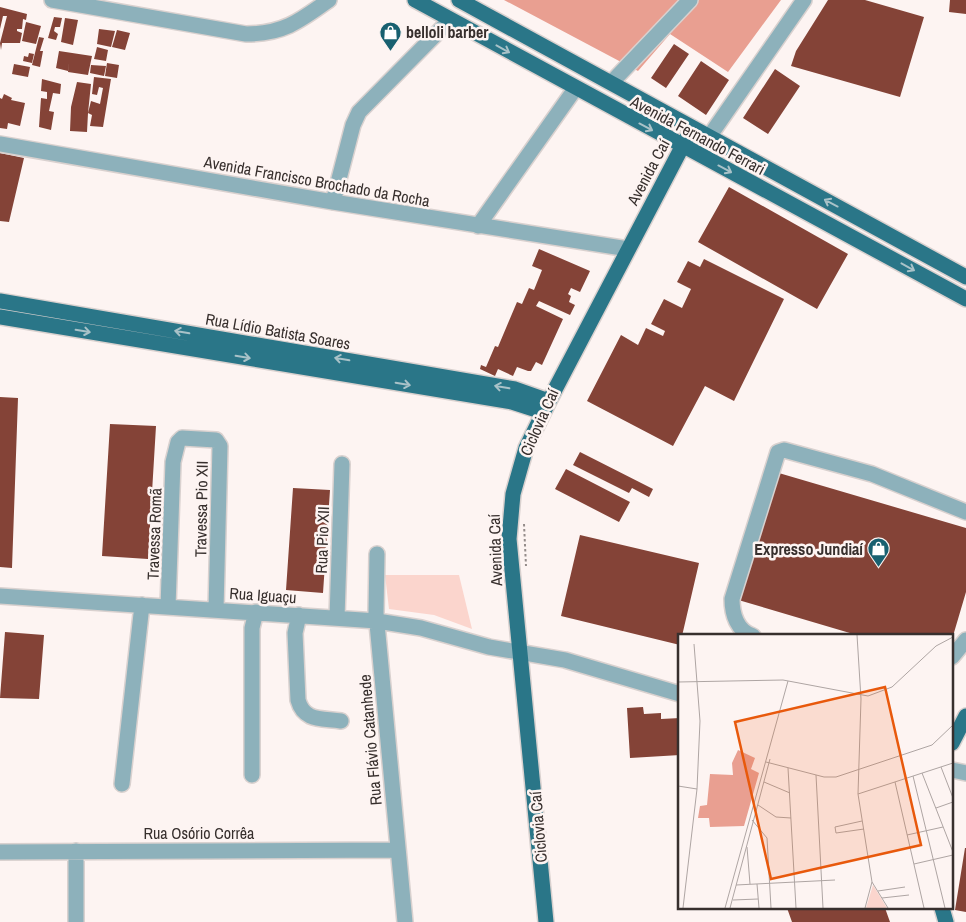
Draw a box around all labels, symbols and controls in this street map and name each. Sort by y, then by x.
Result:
shop icon: belloli barber [378,20,402,51]
place label: belloli barber [406,21,489,43]
one-way arrow [496,44,511,54]
street label: Avenida Fernando Ferrari [626,90,769,180]
one-way arrow [638,123,653,132]
street label: Avenida Caí [621,135,675,210]
street label: Avenida Francisco Brochado da Rocha [201,150,432,212]
one-way arrow [717,164,732,174]
one-way arrow [823,198,838,208]
one-way arrow [901,263,915,273]
street label: Rua Lídio Batista Soares [204,307,352,355]
one-way arrow [74,326,90,336]
one-way arrow [174,327,190,337]
one-way arrow [235,352,251,362]
one-way arrow [334,354,350,364]
one-way arrow [395,379,411,389]
one-way arrow [494,382,510,392]
street label: Ciclovia Caí [514,385,564,459]
street label: Travessa Pio XII [189,461,213,557]
street label: Travessa Romã [141,487,167,580]
street label: Rua Pio XII [310,506,334,574]
street label: Avenida Caí [483,513,507,587]
shop icon: Expresso Jundiaí [867,537,891,568]
place label: Expresso Jundiaí [754,538,864,560]
street label: Rua Iguaçu [229,582,297,608]
inset map [678,634,954,910]
street label: Rua Flávio Catanhede [353,674,387,806]
street label: Ciclovia Caí [524,790,552,864]
street label: Rua Osório Corrêa [144,822,255,844]

